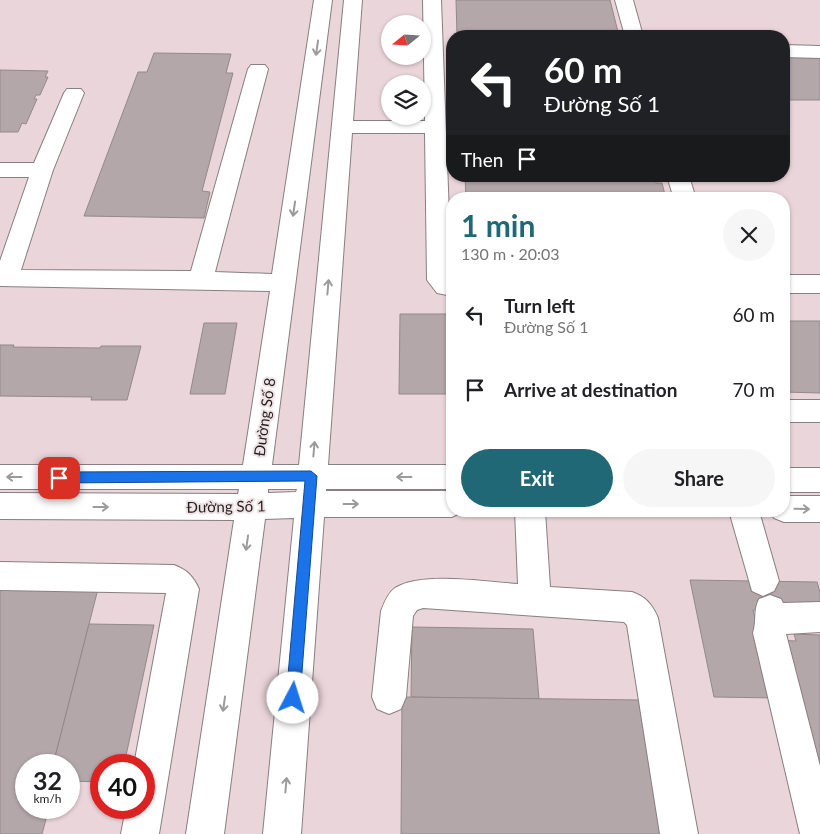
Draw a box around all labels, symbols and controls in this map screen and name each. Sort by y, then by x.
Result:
north arrow [381,15,431,65]
map controls [381,15,431,125]
one-way arrow [311,40,321,56]
text: 60 m [544,48,622,90]
icon: left [461,50,526,115]
button: layers [381,75,431,125]
text: Đường Số 1 [544,90,660,117]
icon: arrive [513,145,541,173]
text: Then [461,148,503,171]
one-way arrow [289,201,299,217]
text: 1 min [461,207,535,243]
button: close [723,209,775,261]
text: 130 m · 20:03 [461,244,560,263]
one-way arrow [323,279,333,295]
text: Turn left [504,294,575,317]
icon: left [461,301,489,329]
text: 60 m [732,303,775,326]
text: Đường Số 1 [504,317,588,336]
icon: arrive [461,376,489,404]
street label: Đường Số 8 [250,377,278,457]
text: Arrive at destination [504,378,677,401]
text: 70 m [732,378,775,401]
one-way arrow [309,441,318,457]
button: Exit [461,449,613,507]
button: Share [623,449,775,507]
pin [38,457,80,499]
icon: arrive [45,464,73,492]
one-way arrow [6,472,22,482]
one-way arrow [396,472,412,482]
street label: Đường Số 1 [186,496,266,516]
one-way arrow [342,499,359,509]
one-way arrow [92,502,109,512]
one-way arrow [794,504,810,514]
one-way arrow [241,535,251,551]
position arrow [266,671,318,723]
one-way arrow [218,696,228,712]
speed limit sign: 40 [90,754,155,819]
text: 32 [33,765,62,795]
one-way arrow [281,778,290,794]
text: km/h [33,791,62,806]

